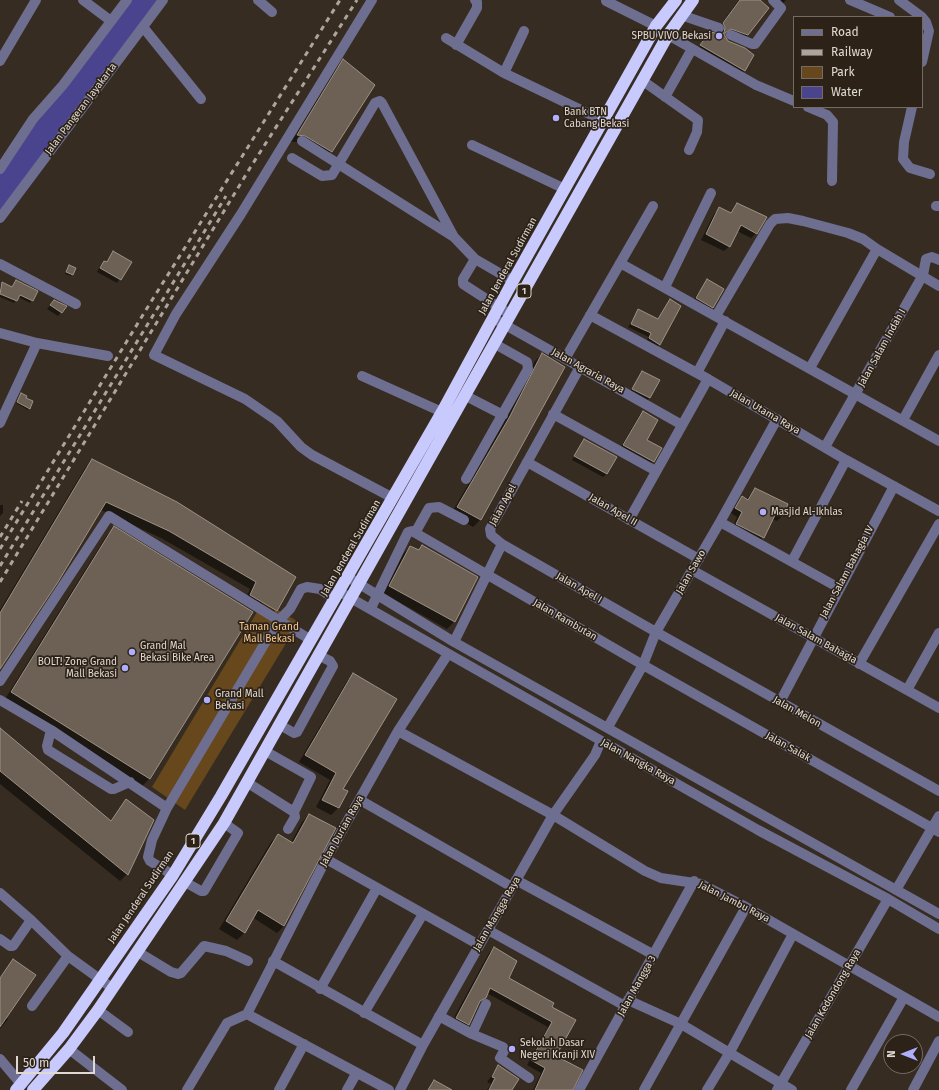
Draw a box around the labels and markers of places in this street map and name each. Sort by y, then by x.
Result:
place label: SPBU VIVO Bekasi [631,30,711,42]
marker: SPBU VIVO Bekasi [714,31,724,41]
place label: Bank BTN Cabang Bekasi [564,106,629,130]
marker: Bank BTN Cabang Bekasi [551,113,561,123]
place label: Masjid Al-Ikhlas [771,506,842,518]
marker: Masjid Al-Ikhlas [758,507,768,517]
place label: Grand Mal Bekasi Bike Area [140,640,214,664]
marker: Grand Mal Bekasi Bike Area [127,647,137,657]
place label: BOLT! Zone Grand Mall Bekasi [38,656,117,680]
marker: BOLT! Zone Grand Mall Bekasi [120,663,130,673]
place label: Grand Mall Bekasi [215,688,264,712]
marker: Grand Mall Bekasi [202,695,212,705]
place label: Sekolah Dasar Negeri Kranji XIV [520,1037,595,1060]
marker: Sekolah Dasar Negeri Kranji XIV [507,1044,517,1054]

